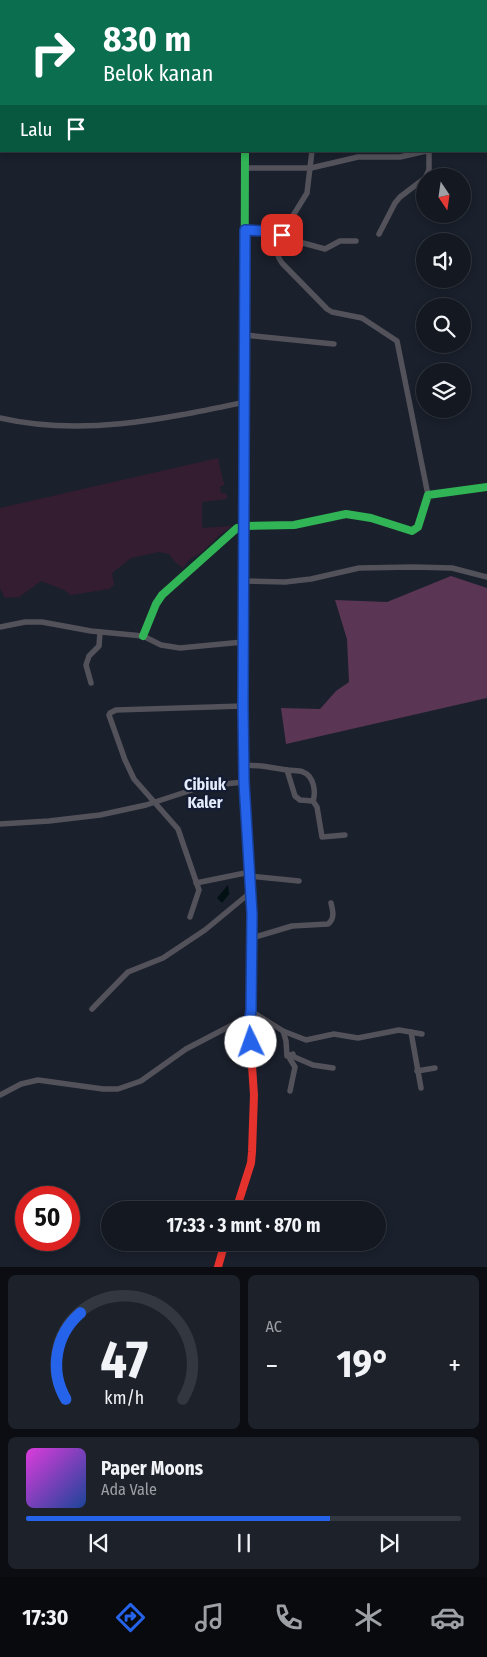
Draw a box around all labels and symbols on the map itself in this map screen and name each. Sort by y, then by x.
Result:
north arrow [416,168,471,222]
pin [261,214,303,256]
district label: Cibiuk Kaler [184,775,227,812]
position arrow [224,1015,276,1067]
speed limit sign: 50 [15,1186,80,1251]

